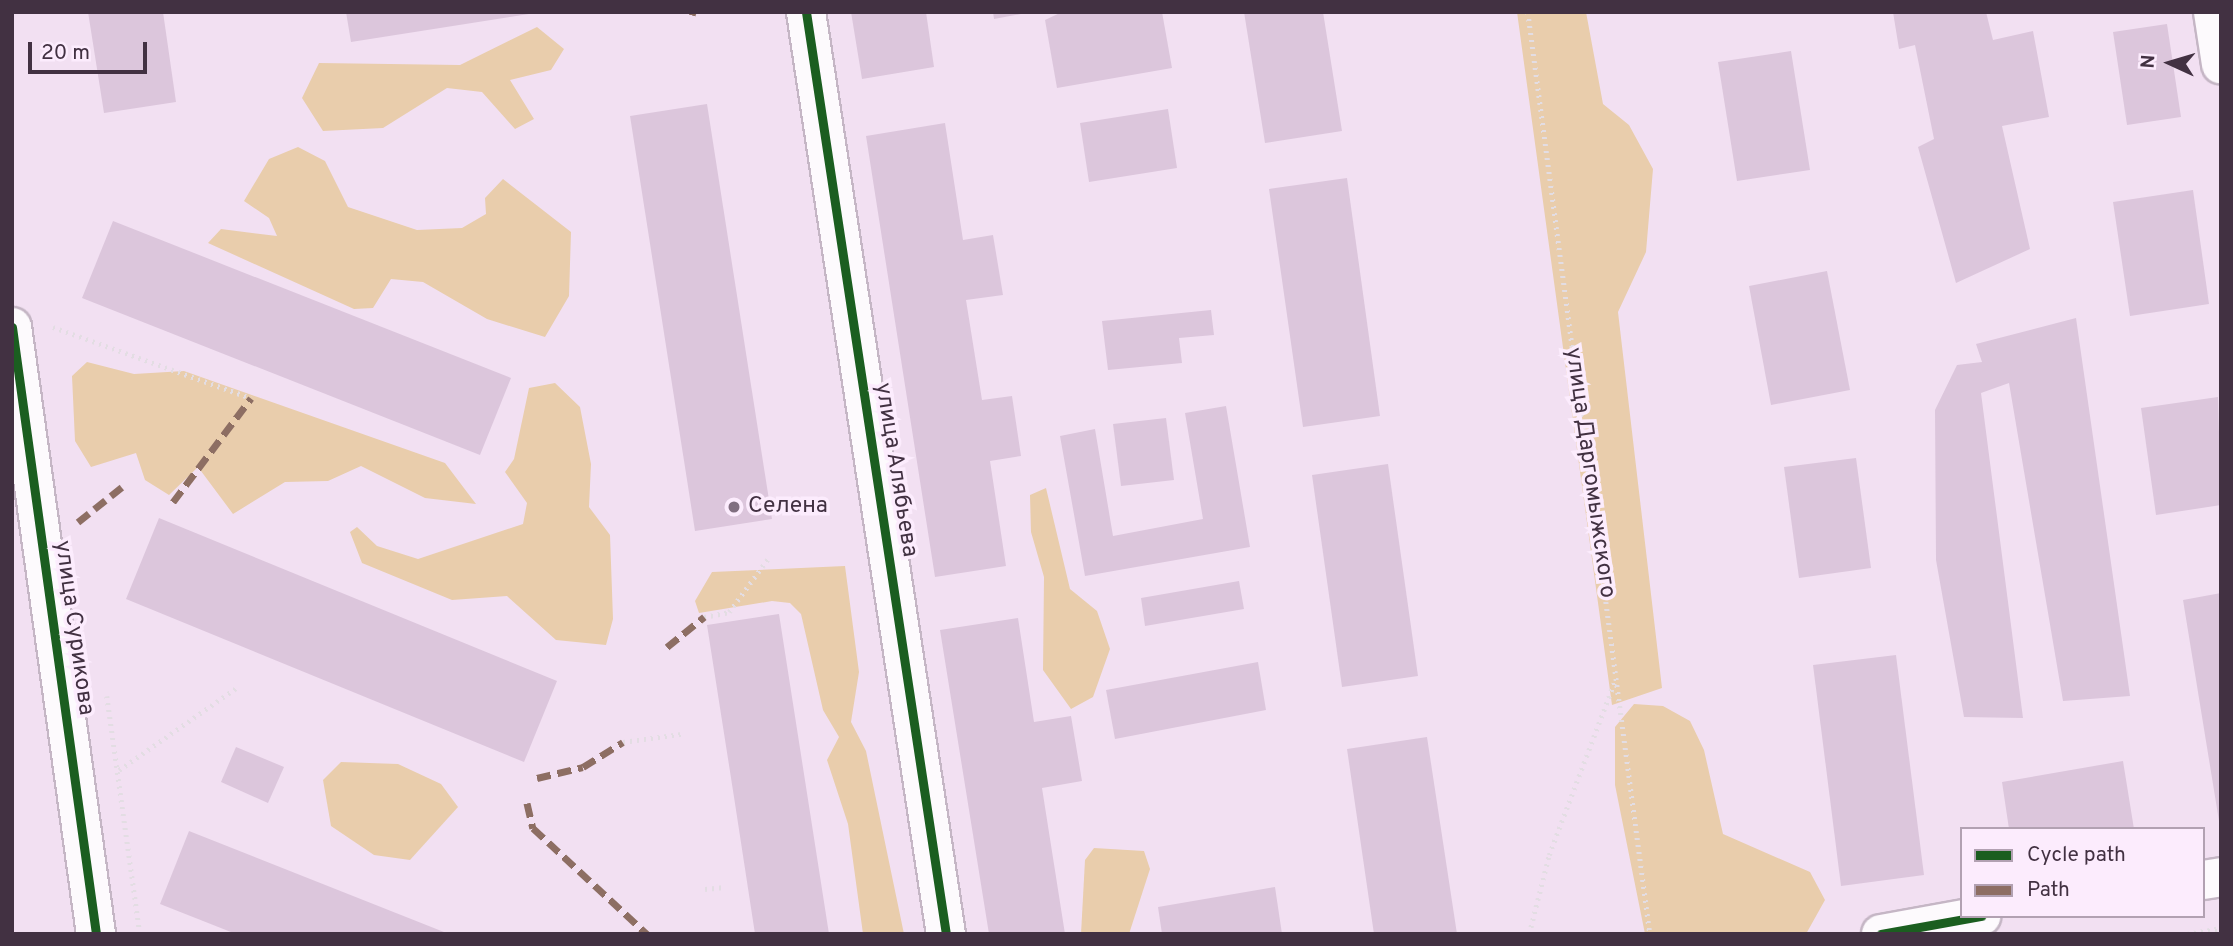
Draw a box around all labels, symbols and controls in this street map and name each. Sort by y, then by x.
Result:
scale bar [32,28,150,72]
north arrow [2135,28,2205,98]
text: 20 m [41,40,90,67]
text: N [2137,54,2161,69]
street label: улица Даргомыжского [1558,346,1620,600]
street label: улица Алябьева [868,380,922,560]
place label: Селена [748,493,828,521]
marker: Селена [726,499,742,515]
street label: улица Сурикова [47,539,99,717]
legend [1960,827,2205,918]
text: Cycle path [2027,842,2126,869]
text: Path [2027,877,2070,904]

